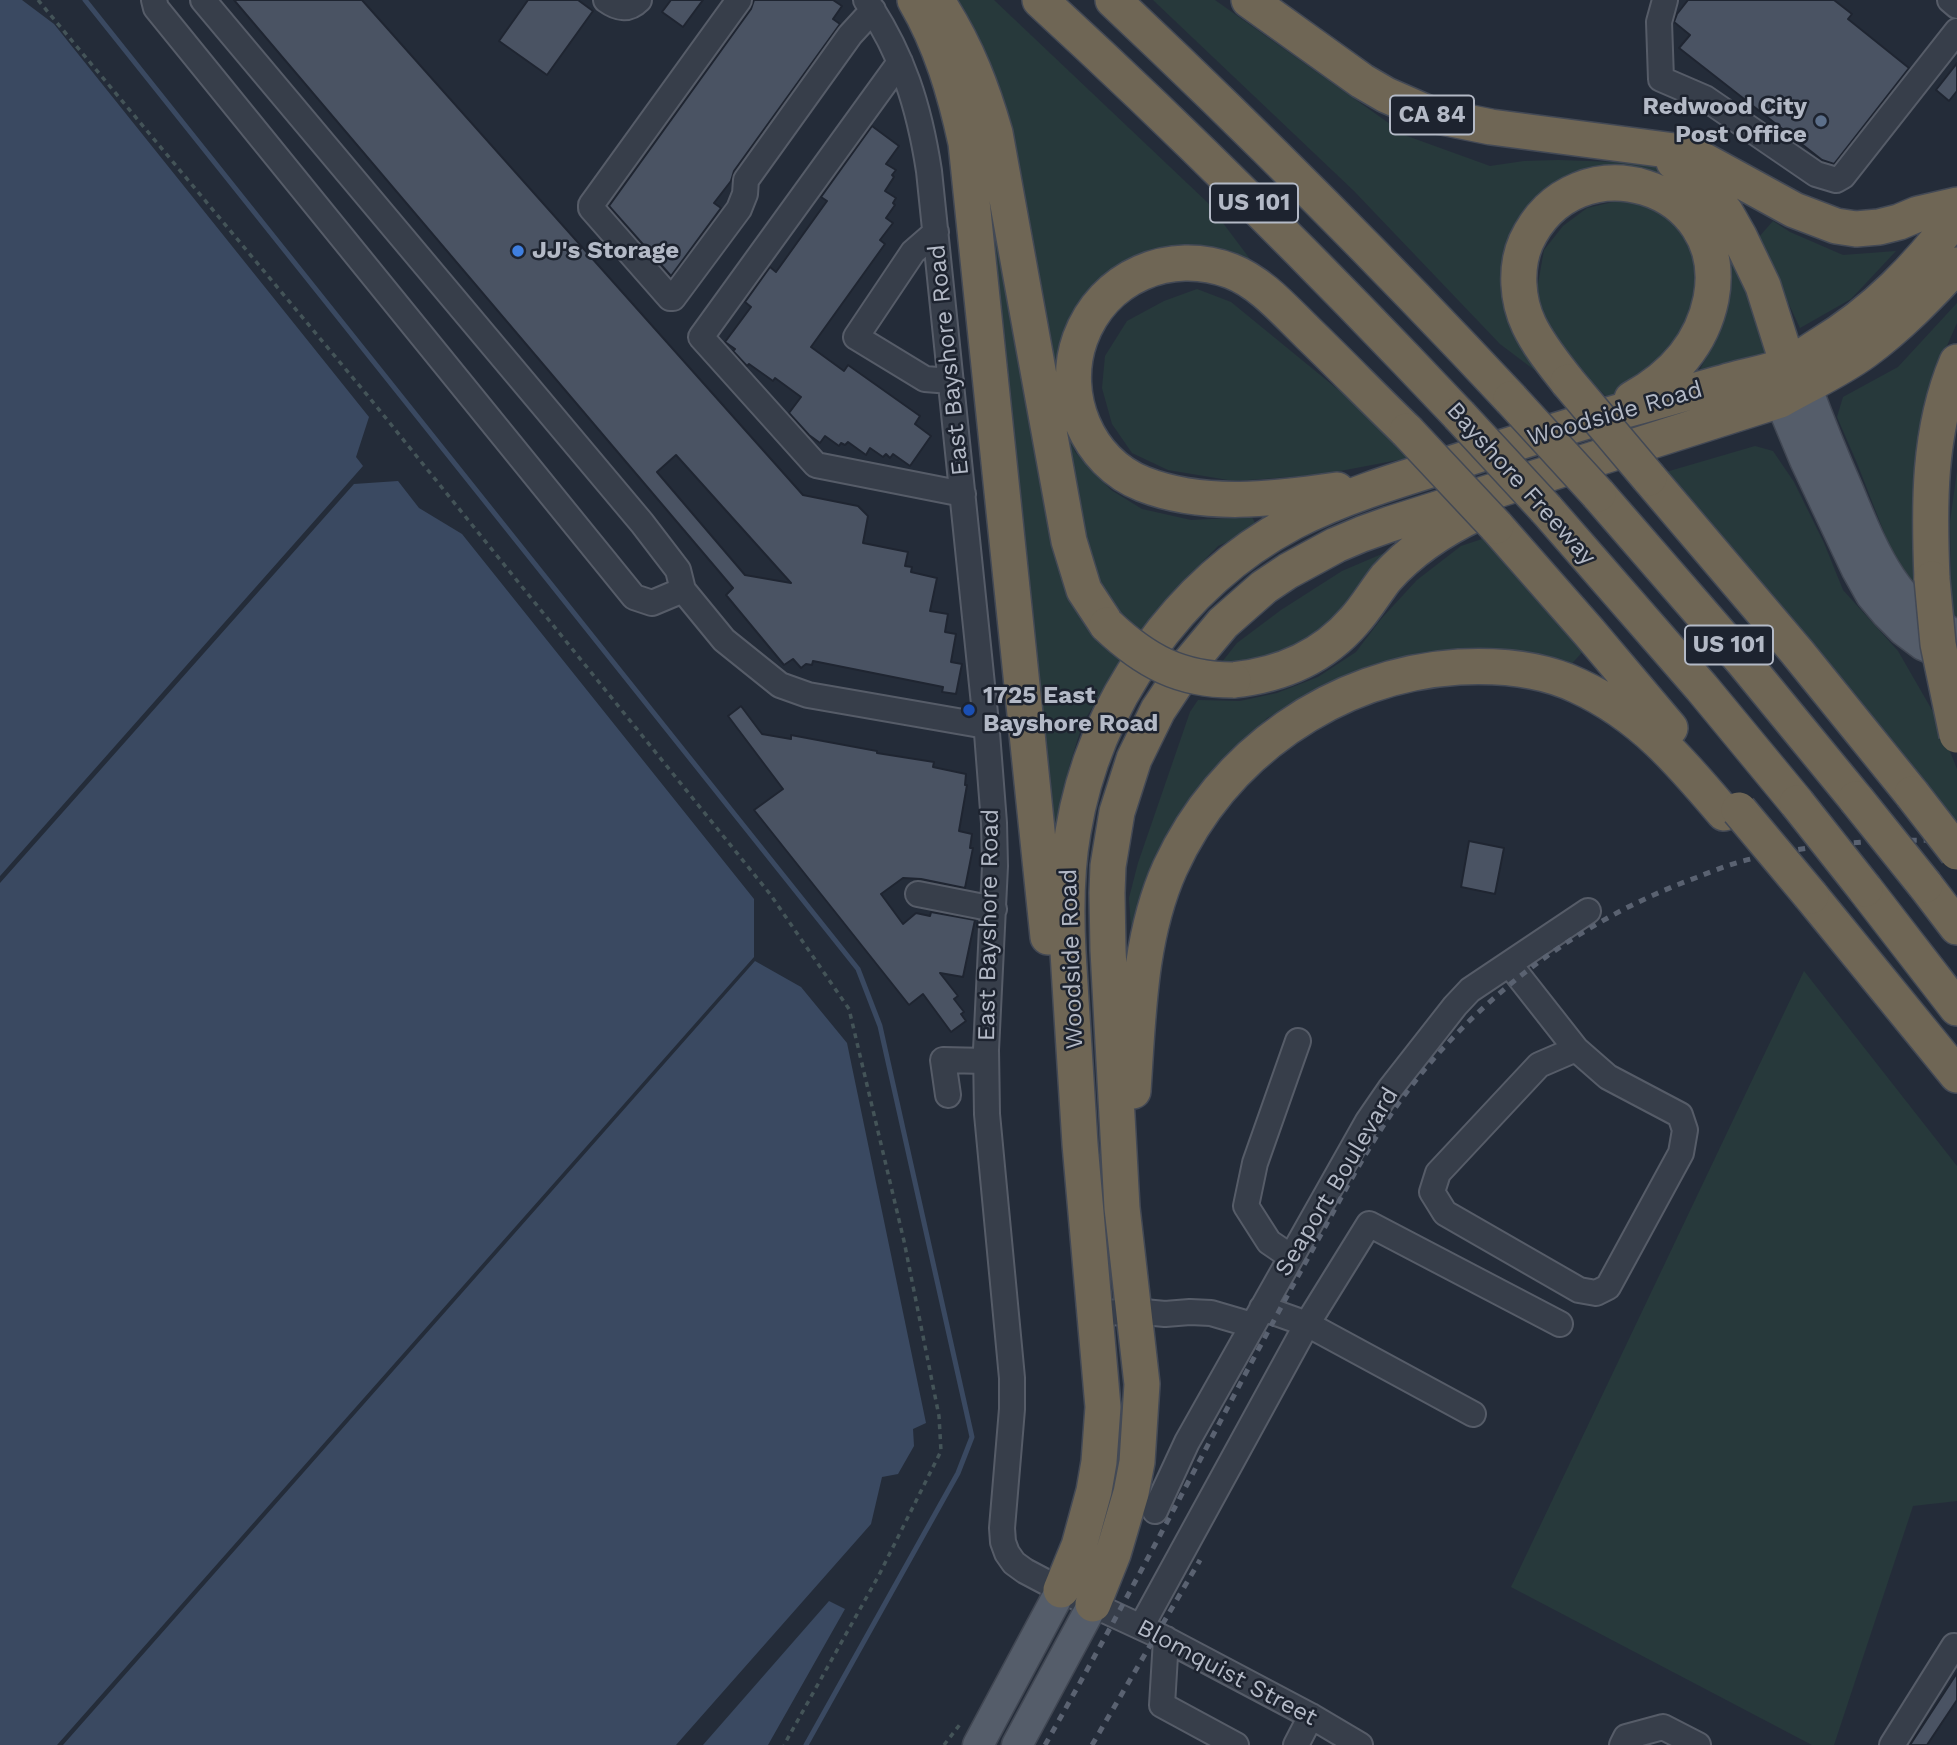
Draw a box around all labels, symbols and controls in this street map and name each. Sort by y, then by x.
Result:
place label: Redwood City Post Office [1642,93,1807,149]
road number: CA 84 [1390,96,1474,134]
marker: Redwood City Post Office [1813,113,1829,129]
road number: US 101 [1210,184,1298,222]
place label: JJ's Storage [532,237,679,265]
marker: JJ's Storage [510,243,526,259]
street label: East Bayshore Road [923,243,975,477]
street label: Woodside Road [1524,375,1706,453]
street label: Bayshore Freeway [1440,397,1602,571]
road number: US 101 [1685,625,1773,664]
place label: 1725 East Bayshore Road [983,682,1158,738]
marker: 1725 East Bayshore Road [961,702,977,718]
street label: East Bayshore Road [973,809,1005,1041]
street label: Woodside Road [1054,868,1090,1050]
street label: Seaport Boulevard [1269,1082,1405,1282]
street label: Blomquist Street [1132,1613,1322,1733]

